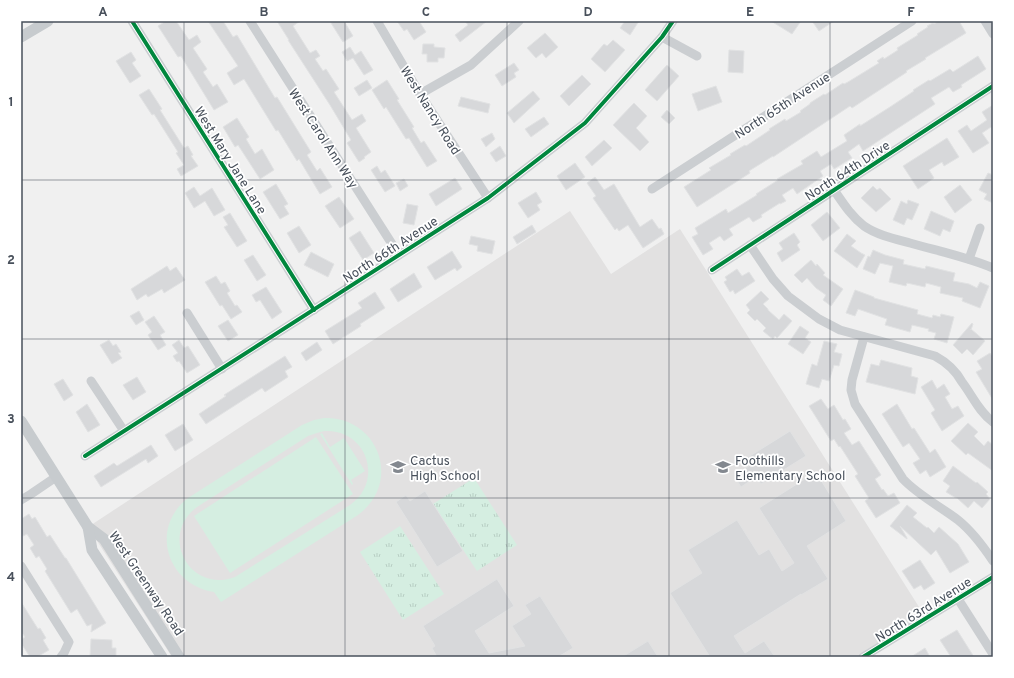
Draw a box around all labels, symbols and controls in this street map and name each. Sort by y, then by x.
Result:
text: A [98,5,108,21]
text: B [260,5,269,21]
text: C [422,5,430,21]
text: D [583,5,593,21]
text: E [746,5,754,21]
text: F [907,5,915,21]
street label: West Nancy Road [396,64,463,158]
street label: North 65th Avenue [732,70,834,143]
street label: West Carol Ann Way [284,86,361,192]
text: 1 [8,95,14,111]
street label: West Mary Jane Lane [190,104,269,218]
street label: North 64th Drive [802,138,894,205]
street label: North 66th Avenue [341,214,442,287]
text: 2 [7,253,15,269]
text: 3 [7,412,15,428]
place label: Cactus High School [410,454,480,485]
place label: Foothills Elementary School [735,454,845,485]
school or university icon: Cactus High School [389,458,407,476]
school or university icon: Foothills Elementary School [714,458,732,476]
street label: West Greenway Road [104,529,186,639]
text: 4 [7,570,15,586]
street label: North 63rd Avenue [873,575,975,647]

